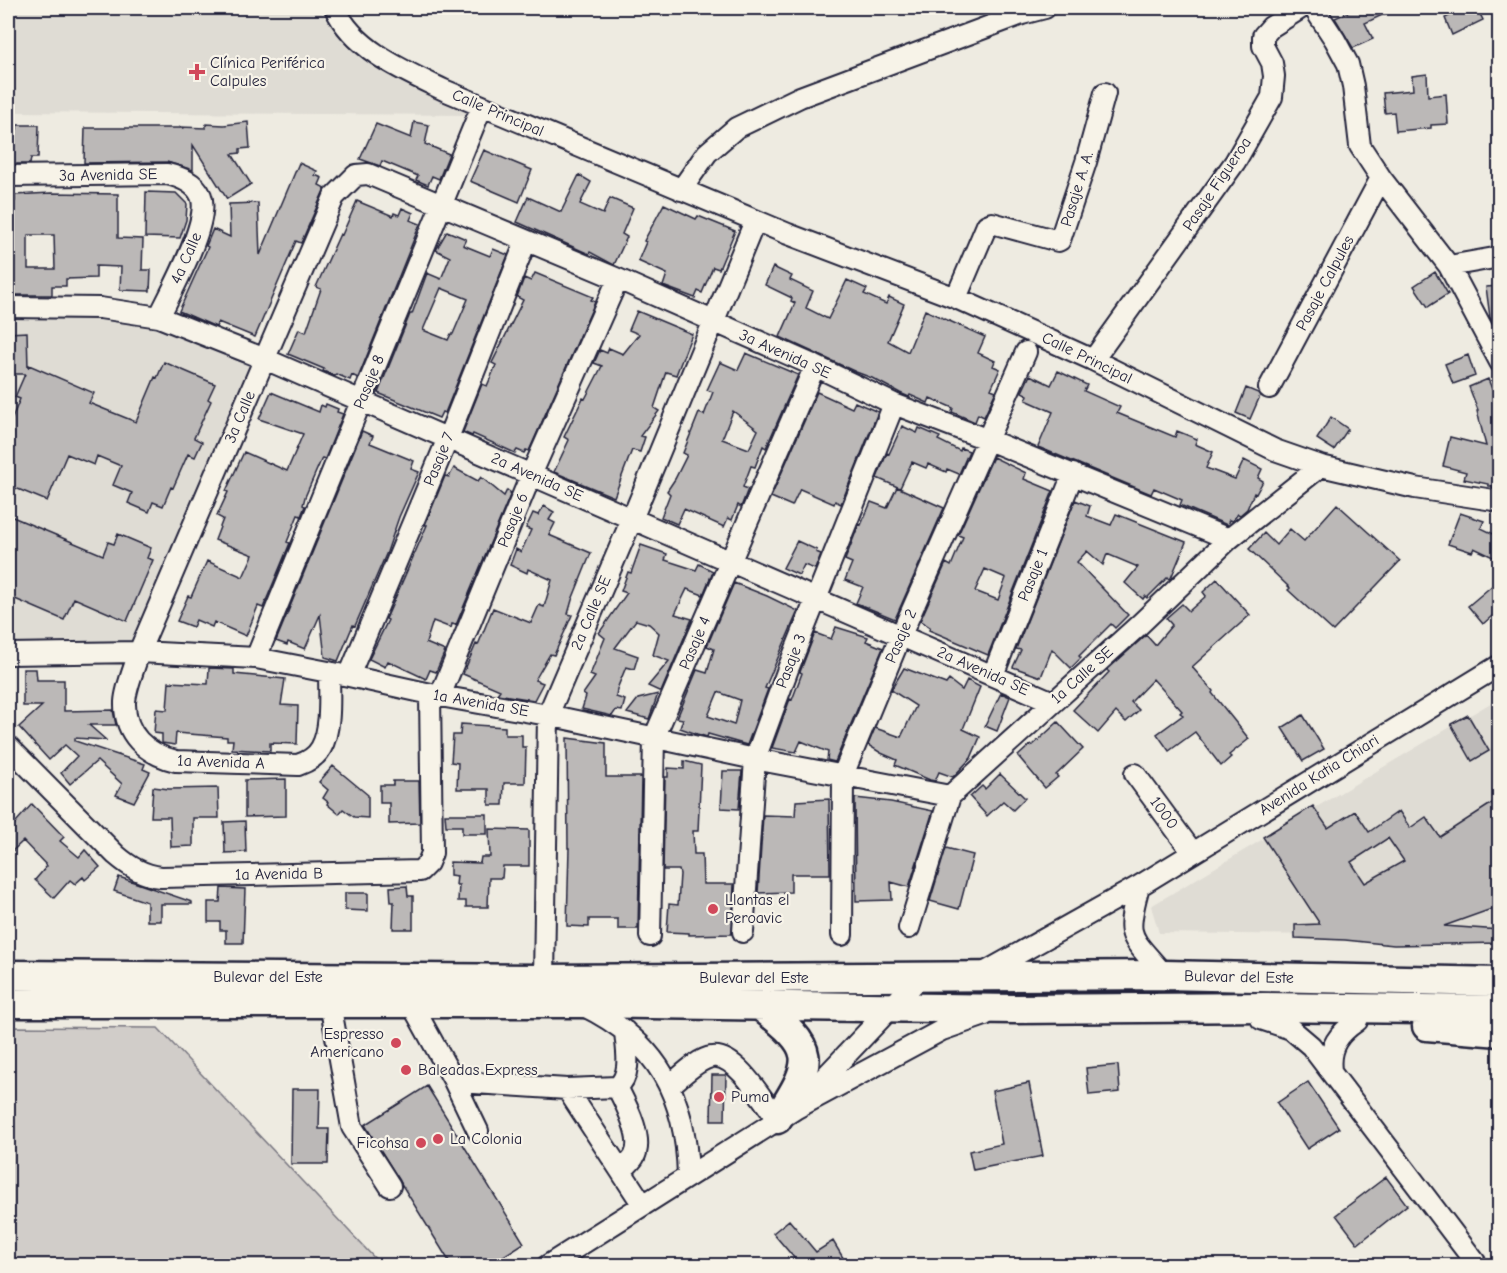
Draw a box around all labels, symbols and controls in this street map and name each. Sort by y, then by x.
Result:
place label: Clínica Periférica Calpules [210,54,325,90]
marker: Clínica Periférica Calpules [188,63,206,81]
street label: Calle Principal [449,86,547,140]
street label: Pasaje Figueroa [1179,134,1255,234]
street label: Pasaje A. A. [1057,149,1097,229]
street label: 3a Avenida SE [59,165,158,185]
street label: 4a Calle [167,229,205,287]
street label: Pasaje Calpules [1292,232,1358,334]
street label: 3a Avenida SE [736,326,834,382]
street label: Calle Principal [1039,328,1135,388]
street label: Pasaje 8 [350,352,388,412]
street label: 3a Calle [221,388,259,446]
street label: Pasaje 7 [420,429,458,488]
street label: 2a Avenida SE [488,449,586,505]
street label: Pasaje 6 [494,490,532,550]
street label: Pasaje 1 [1014,546,1052,604]
street label: 2a Calle SE [567,573,615,653]
street label: Pasaje 2 [882,606,920,666]
street label: Pasaje 4 [676,614,714,672]
street label: Pasaje 3 [772,631,810,691]
street label: 1a Calle SE [1047,642,1117,707]
street label: 2a Avenida SE [934,643,1032,699]
street label: 1a Avenida SE [432,686,531,720]
street label: Avenida Katia Chiari [1256,731,1382,819]
street label: 1a Avenida A [177,751,265,773]
street label: 1000 [1146,793,1182,833]
street label: 1a Avenida B [235,864,323,884]
place label: Llantas el Peroavic [725,891,790,927]
marker: Llantas el Peroavic [706,902,720,916]
street label: Bulevar del Este [1184,967,1294,987]
street label: Bulevar del Este [213,968,323,986]
street label: Bulevar del Este [699,969,809,987]
place label: Espresso Americano [310,1025,384,1061]
marker: Espresso Americano [389,1036,403,1050]
place label: Baleadas Express [418,1061,538,1079]
marker: Baleadas Express [399,1063,413,1077]
place label: Puma [731,1088,770,1106]
marker: Puma [712,1090,726,1104]
place label: La Colonia [450,1130,522,1148]
marker: La Colonia [431,1132,445,1146]
place label: Ficohsa [357,1134,409,1152]
marker: Ficohsa [414,1136,428,1150]

